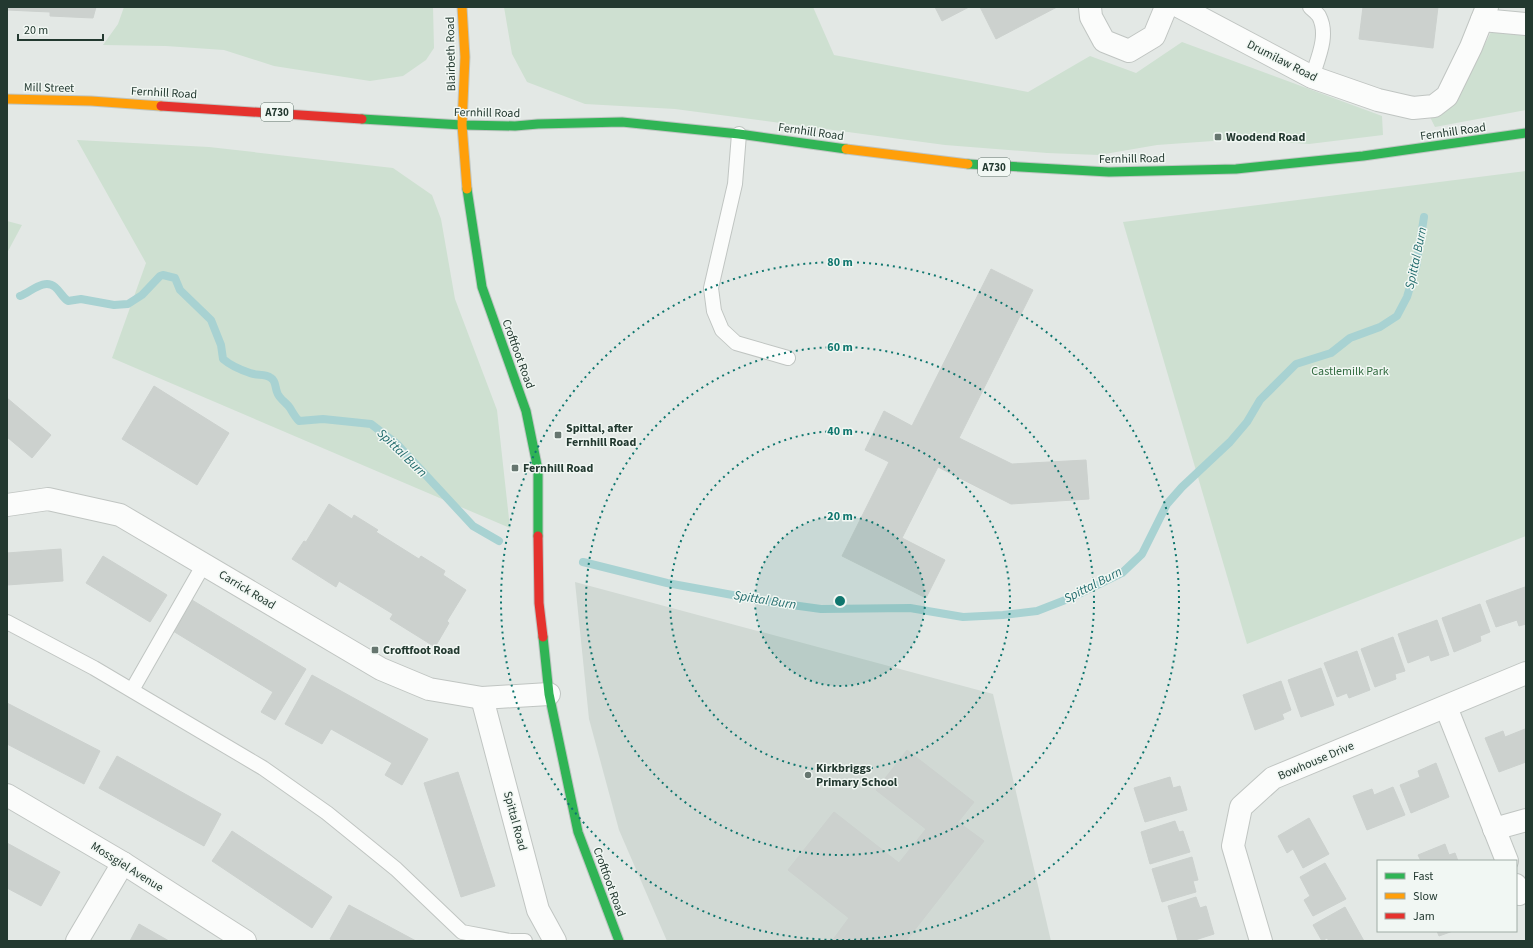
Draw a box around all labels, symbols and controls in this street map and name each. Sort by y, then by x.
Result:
scale bar [18,16,103,42]
street label: Blairbeth Road [442,17,460,91]
text: 20 m [24,22,48,39]
street label: Drumilaw Road [1244,36,1320,86]
street label: Mill Street [24,79,74,97]
street label: Fernhill Road [130,83,198,103]
road number: A730 [261,103,293,121]
street label: Fernhill Road [454,104,520,122]
street label: Fernhill Road [777,119,845,145]
street label: Fernhill Road [1419,119,1487,145]
place label: Woodend Road [1226,129,1305,146]
marker: Woodend Road [1213,132,1223,142]
street label: Fernhill Road [1099,150,1165,168]
road number: A730 [978,158,1010,176]
water label: Spittal Burn [1401,225,1431,291]
text: 80 m [827,254,853,271]
street label: Croftfoot Road [498,317,538,391]
text: 60 m [827,339,853,356]
park label: Castlemilk Park [1311,363,1389,380]
place label: Spittal, after Fernhill Road [566,420,636,451]
text: 40 m [827,423,853,440]
water label: Spittal Burn [373,425,431,482]
marker: Spittal, after Fernhill Road [553,430,563,440]
place label: Fernhill Road [523,460,593,477]
marker: Fernhill Road [510,463,520,473]
text: 20 m [827,508,853,525]
water label: Spittal Burn [1061,563,1125,607]
street label: Carrick Road [215,566,279,614]
water label: Spittal Burn [732,586,798,614]
centre of rings [833,594,847,608]
place label: Croftfoot Road [383,642,460,659]
marker: Croftfoot Road [370,645,380,655]
street label: Bowhouse Drive [1275,737,1357,785]
place label: Kirkbriggs Primary School [816,760,898,791]
marker: Kirkbriggs Primary School [803,770,813,780]
street label: Spittal Road [499,789,531,853]
street label: Mossgiel Avenue [87,838,167,896]
street label: Croftfoot Road [589,845,629,919]
legend [1377,860,1517,932]
text: Fast [1413,868,1433,885]
text: Slow [1413,888,1438,905]
text: Jam [1413,908,1435,925]

